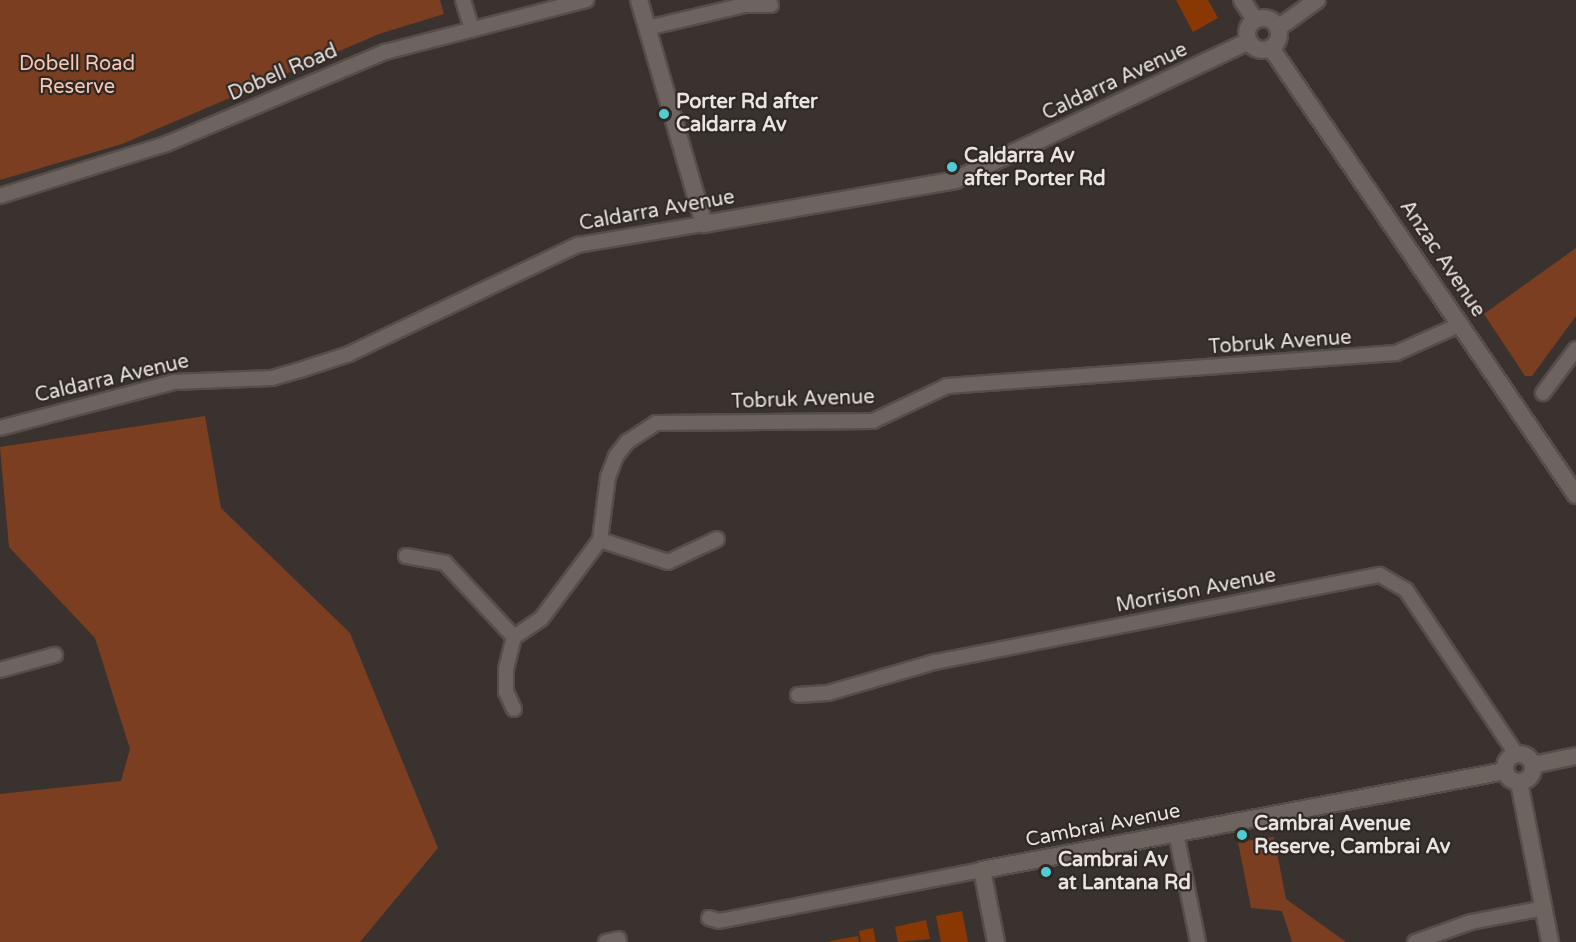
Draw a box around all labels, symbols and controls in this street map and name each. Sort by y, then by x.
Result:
street label: Caldarra Avenue [1039,38,1191,126]
street label: Dobell Road [225,39,341,107]
park label: Dobell Road Reserve [19,53,135,100]
place label: Porter Rd after Caldarra Av [676,90,818,137]
marker: Porter Rd after Caldarra Av [657,107,671,121]
place label: Caldarra Av after Porter Rd [964,144,1106,191]
marker: Caldarra Av after Porter Rd [945,160,959,174]
street label: Caldarra Avenue [577,186,737,236]
street label: Anzac Avenue [1394,196,1490,322]
street label: Tobruk Avenue [1208,326,1352,360]
street label: Caldarra Avenue [33,350,191,408]
street label: Tobruk Avenue [731,386,875,414]
street label: Morrison Avenue [1114,564,1278,618]
street label: Cambrai Avenue [1024,799,1182,853]
place label: Cambrai Avenue Reserve, Cambrai Av [1254,812,1450,859]
marker: Cambrai Avenue Reserve, Cambrai Av [1235,828,1249,842]
place label: Cambrai Av at Lantana Rd [1058,849,1191,896]
marker: Cambrai Av at Lantana Rd [1039,865,1053,879]

